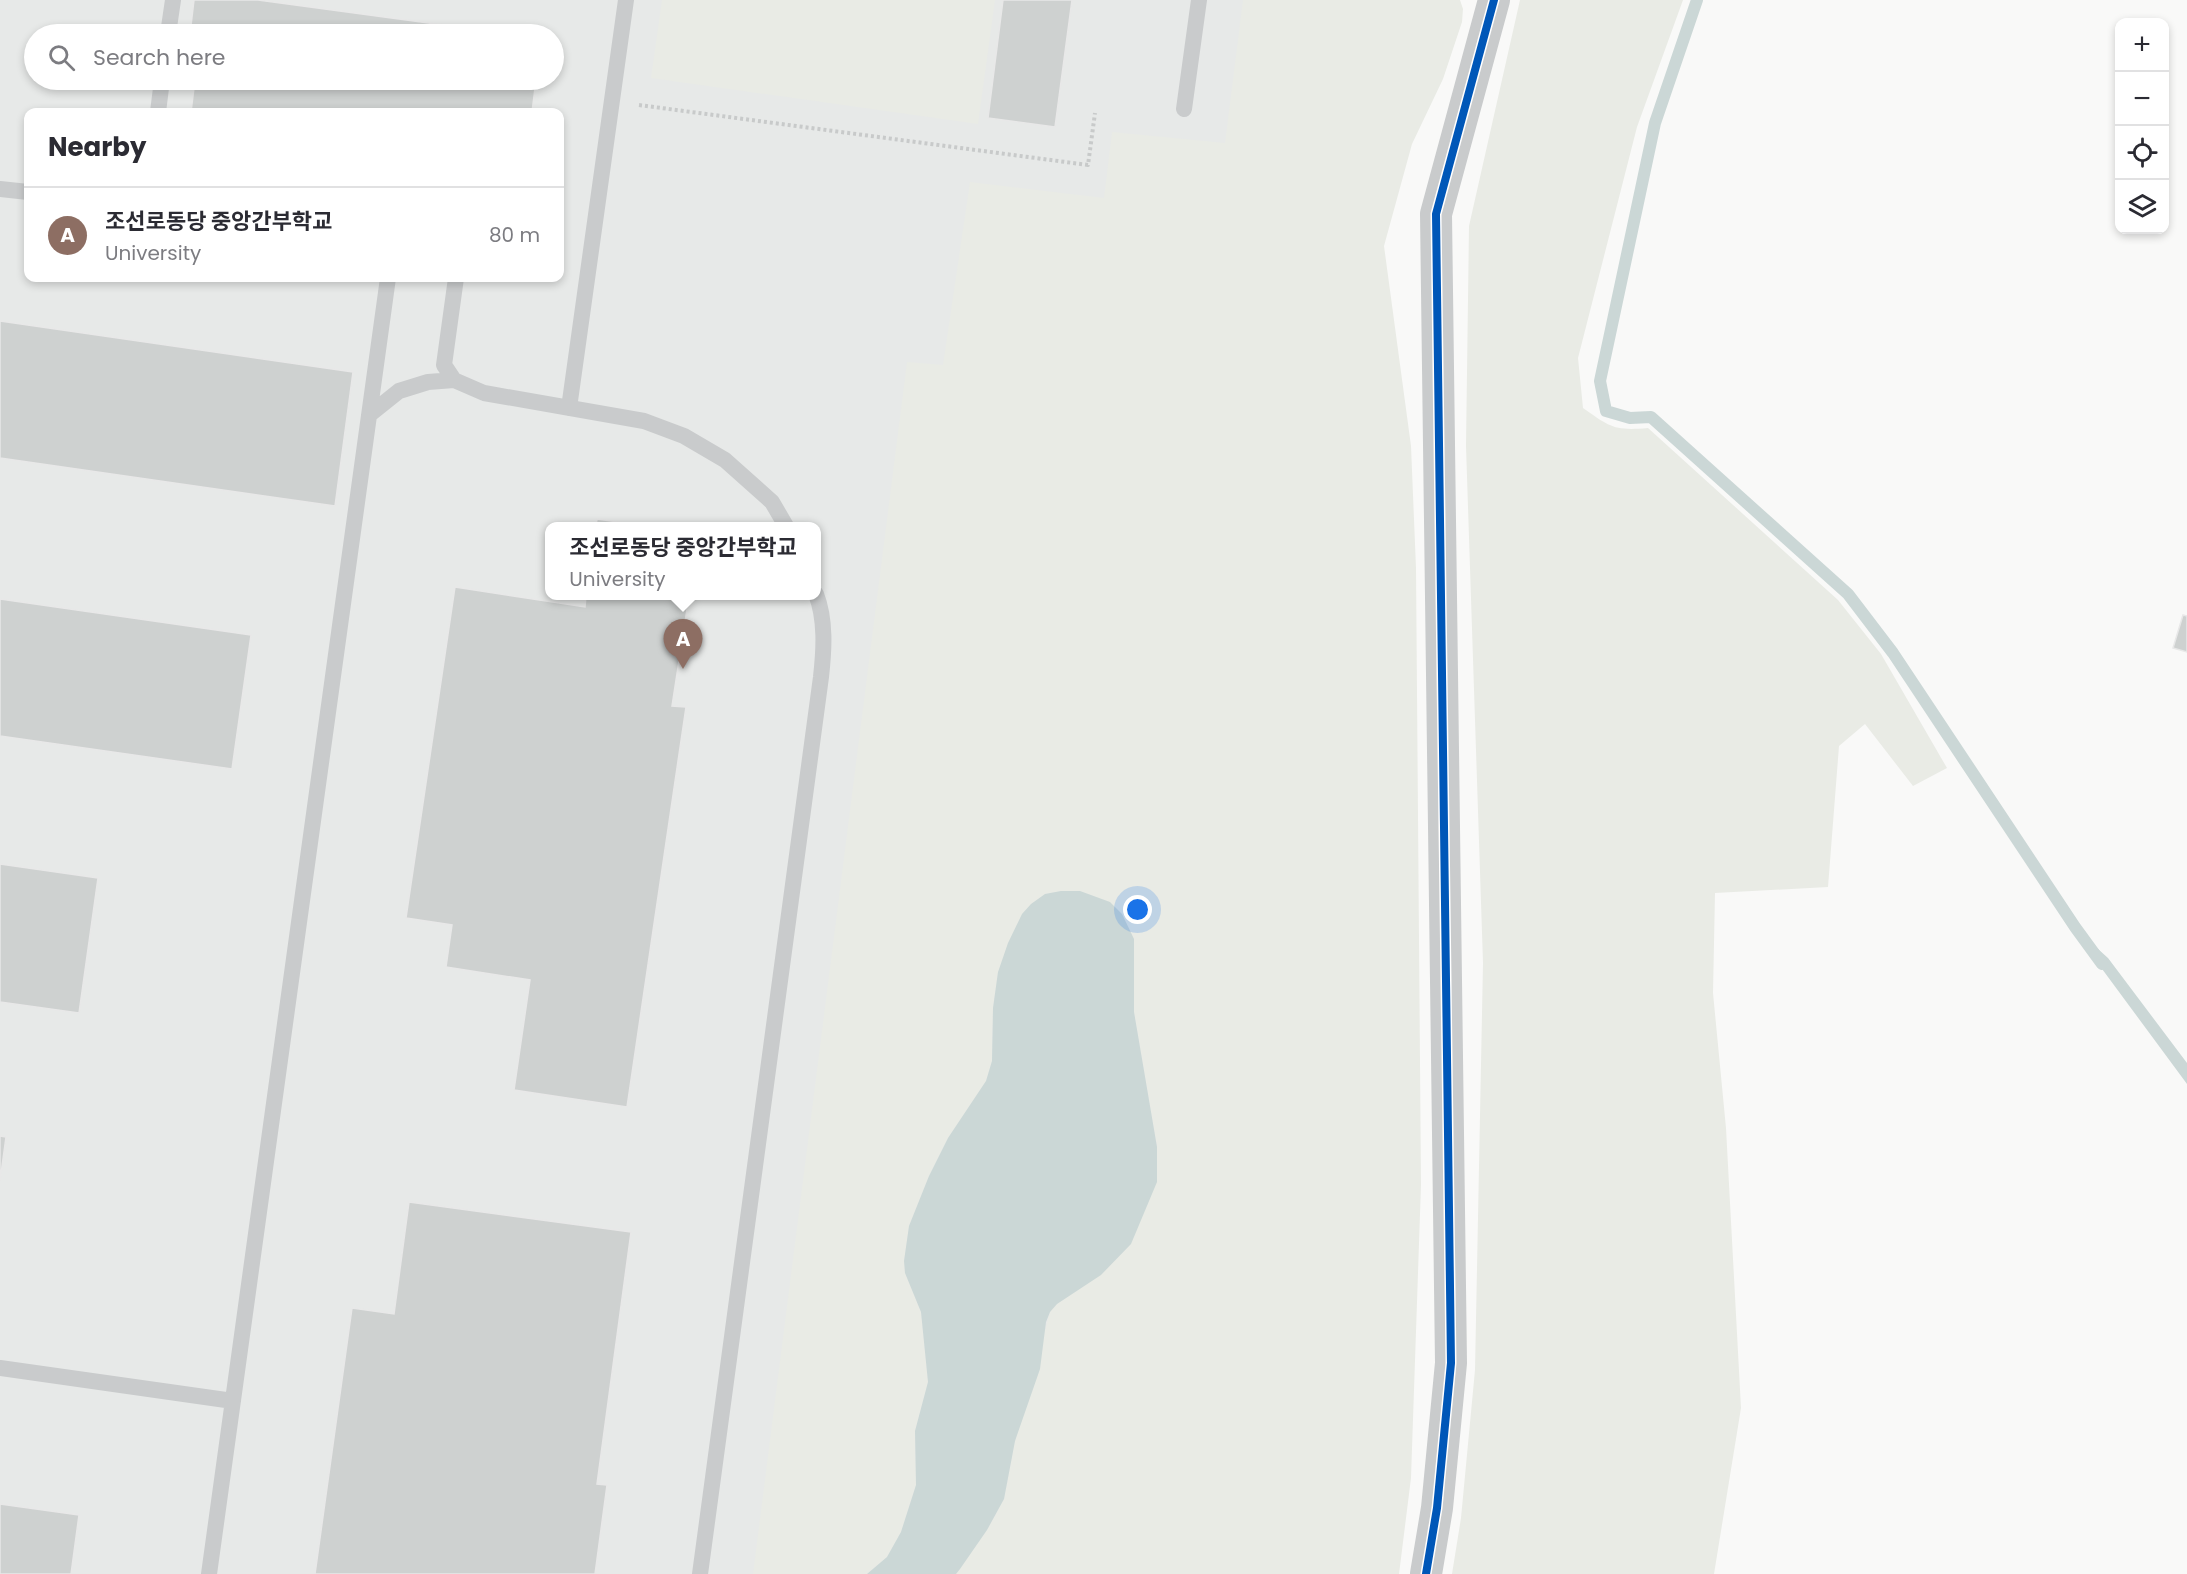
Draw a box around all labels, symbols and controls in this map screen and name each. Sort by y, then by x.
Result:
map controls [2115,18,2169,234]
button: + [2115,18,2169,72]
search box [24,24,564,90]
icon: search [45,41,78,74]
text: Search here [93,42,226,73]
button: − [2115,72,2169,126]
button: locate [2115,126,2169,180]
text: Nearby [48,129,146,165]
button: layers [2115,180,2169,234]
text: 조선로동당 중앙간부학교 [105,206,332,237]
text: A [60,221,75,249]
text: 80 m [489,221,540,249]
text: University [105,239,201,267]
popup [545,522,821,600]
text: 조선로동당 중앙간부학교 [569,532,797,563]
text: University [569,565,666,593]
pin: A [664,620,702,669]
your location [1123,895,1152,924]

